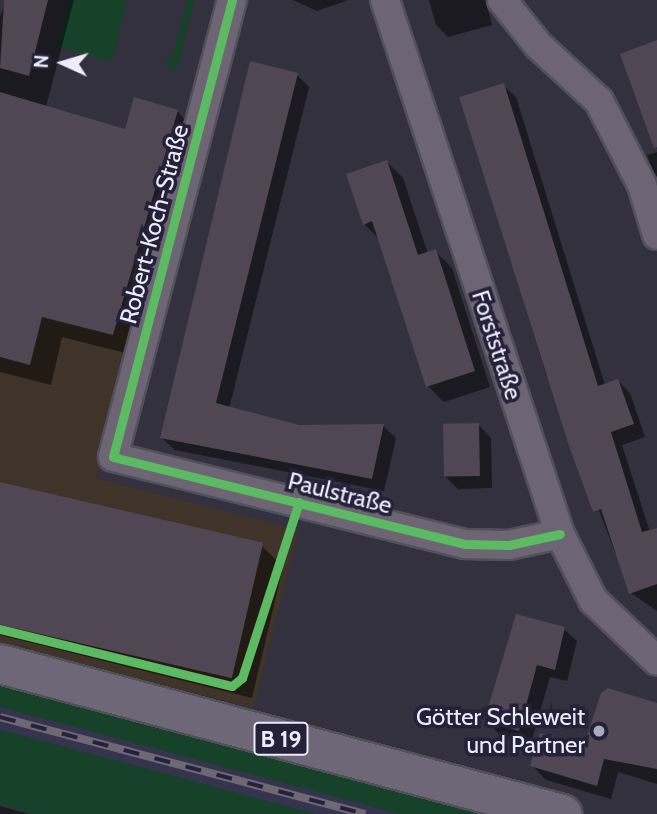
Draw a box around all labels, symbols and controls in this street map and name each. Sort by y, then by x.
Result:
north arrow [28,28,98,98]
text: N [30,54,53,69]
street label: Robert-Koch-Straße [114,121,194,327]
street label: Forststraße [466,287,528,403]
street label: Paulstraße [285,466,395,520]
place label: Götter Schleweit und Partner [416,703,585,759]
road number: B 19 [253,720,309,758]
marker: Götter Schleweit und Partner [591,723,607,739]

